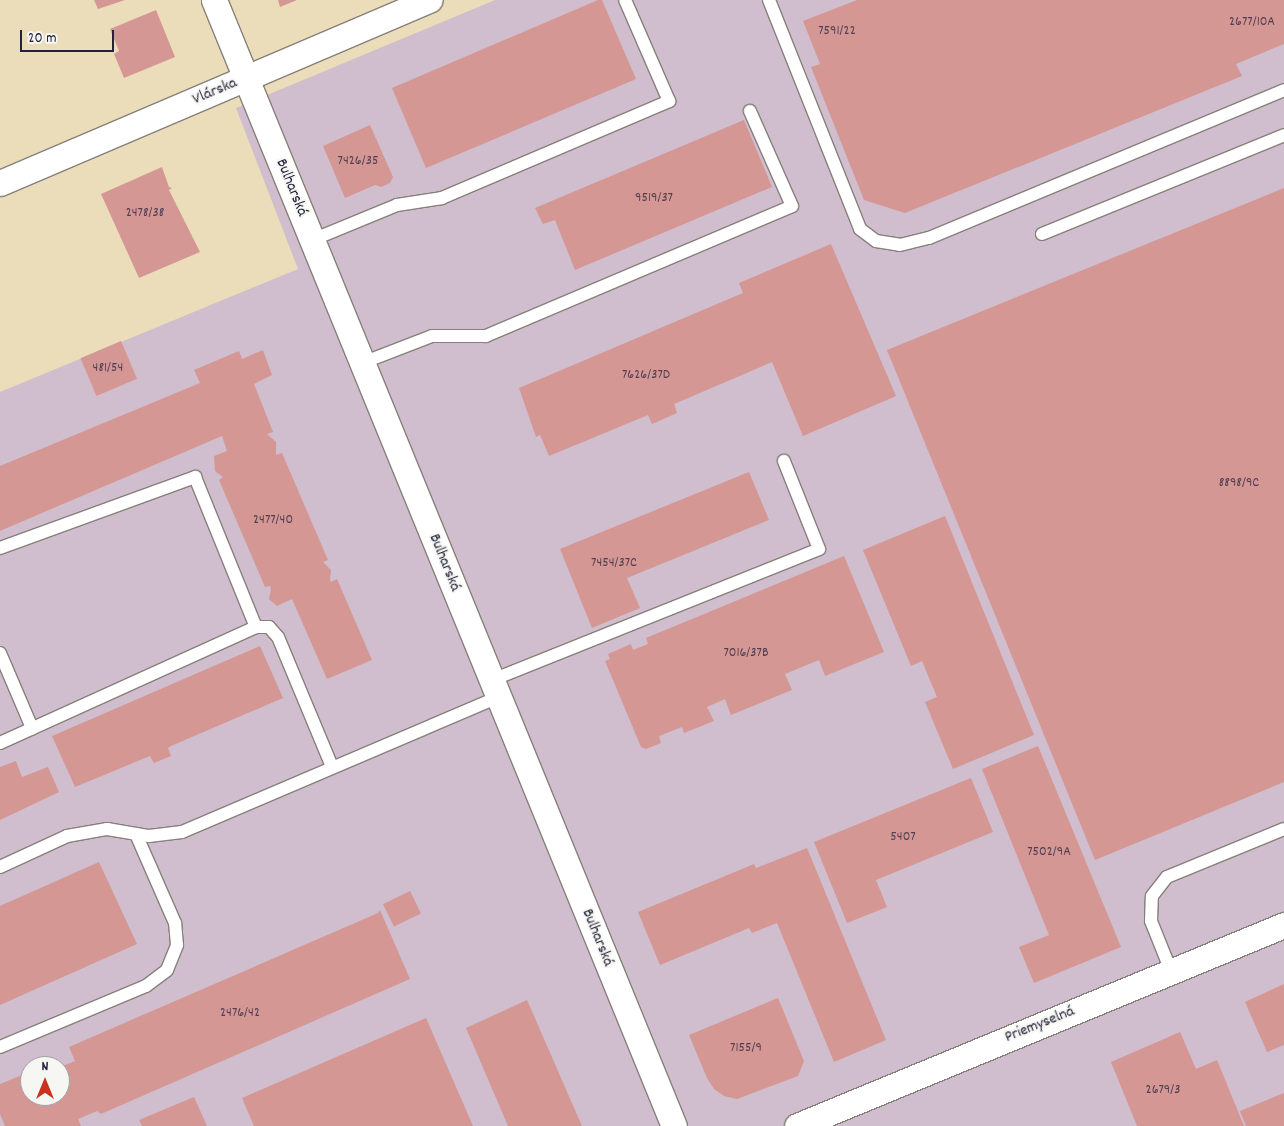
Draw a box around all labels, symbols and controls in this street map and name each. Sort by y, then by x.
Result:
house number: 2677/10A [1229,14,1275,30]
scale bar [22,20,116,52]
house number: 7591/22 [818,23,856,39]
text: 20 m [28,28,56,50]
street label: Vlárska [190,74,240,110]
house number: 7426/35 [338,153,378,169]
street label: Bulharská [271,156,311,220]
house number: 9519/37 [635,190,673,206]
house number: 2478/38 [126,205,164,221]
house number: 481/54 [93,360,123,376]
house number: 7626/37D [622,367,670,383]
house number: 8898/9C [1219,475,1259,491]
house number: 2477/40 [253,512,293,528]
street label: Bulharská [424,531,464,595]
house number: 7454/37C [591,555,637,571]
house number: 7016/37B [723,645,769,661]
house number: 5407 [890,829,916,845]
house number: 7502/9A [1027,844,1071,860]
street label: Bulharská [577,906,617,970]
street label: Priemyselná [1002,1002,1078,1048]
house number: 2476/42 [220,1005,260,1021]
house number: 7155/9 [730,1040,762,1056]
north arrow [20,1056,70,1106]
text: N [42,1057,48,1077]
house number: 2679/3 [1146,1082,1180,1098]

